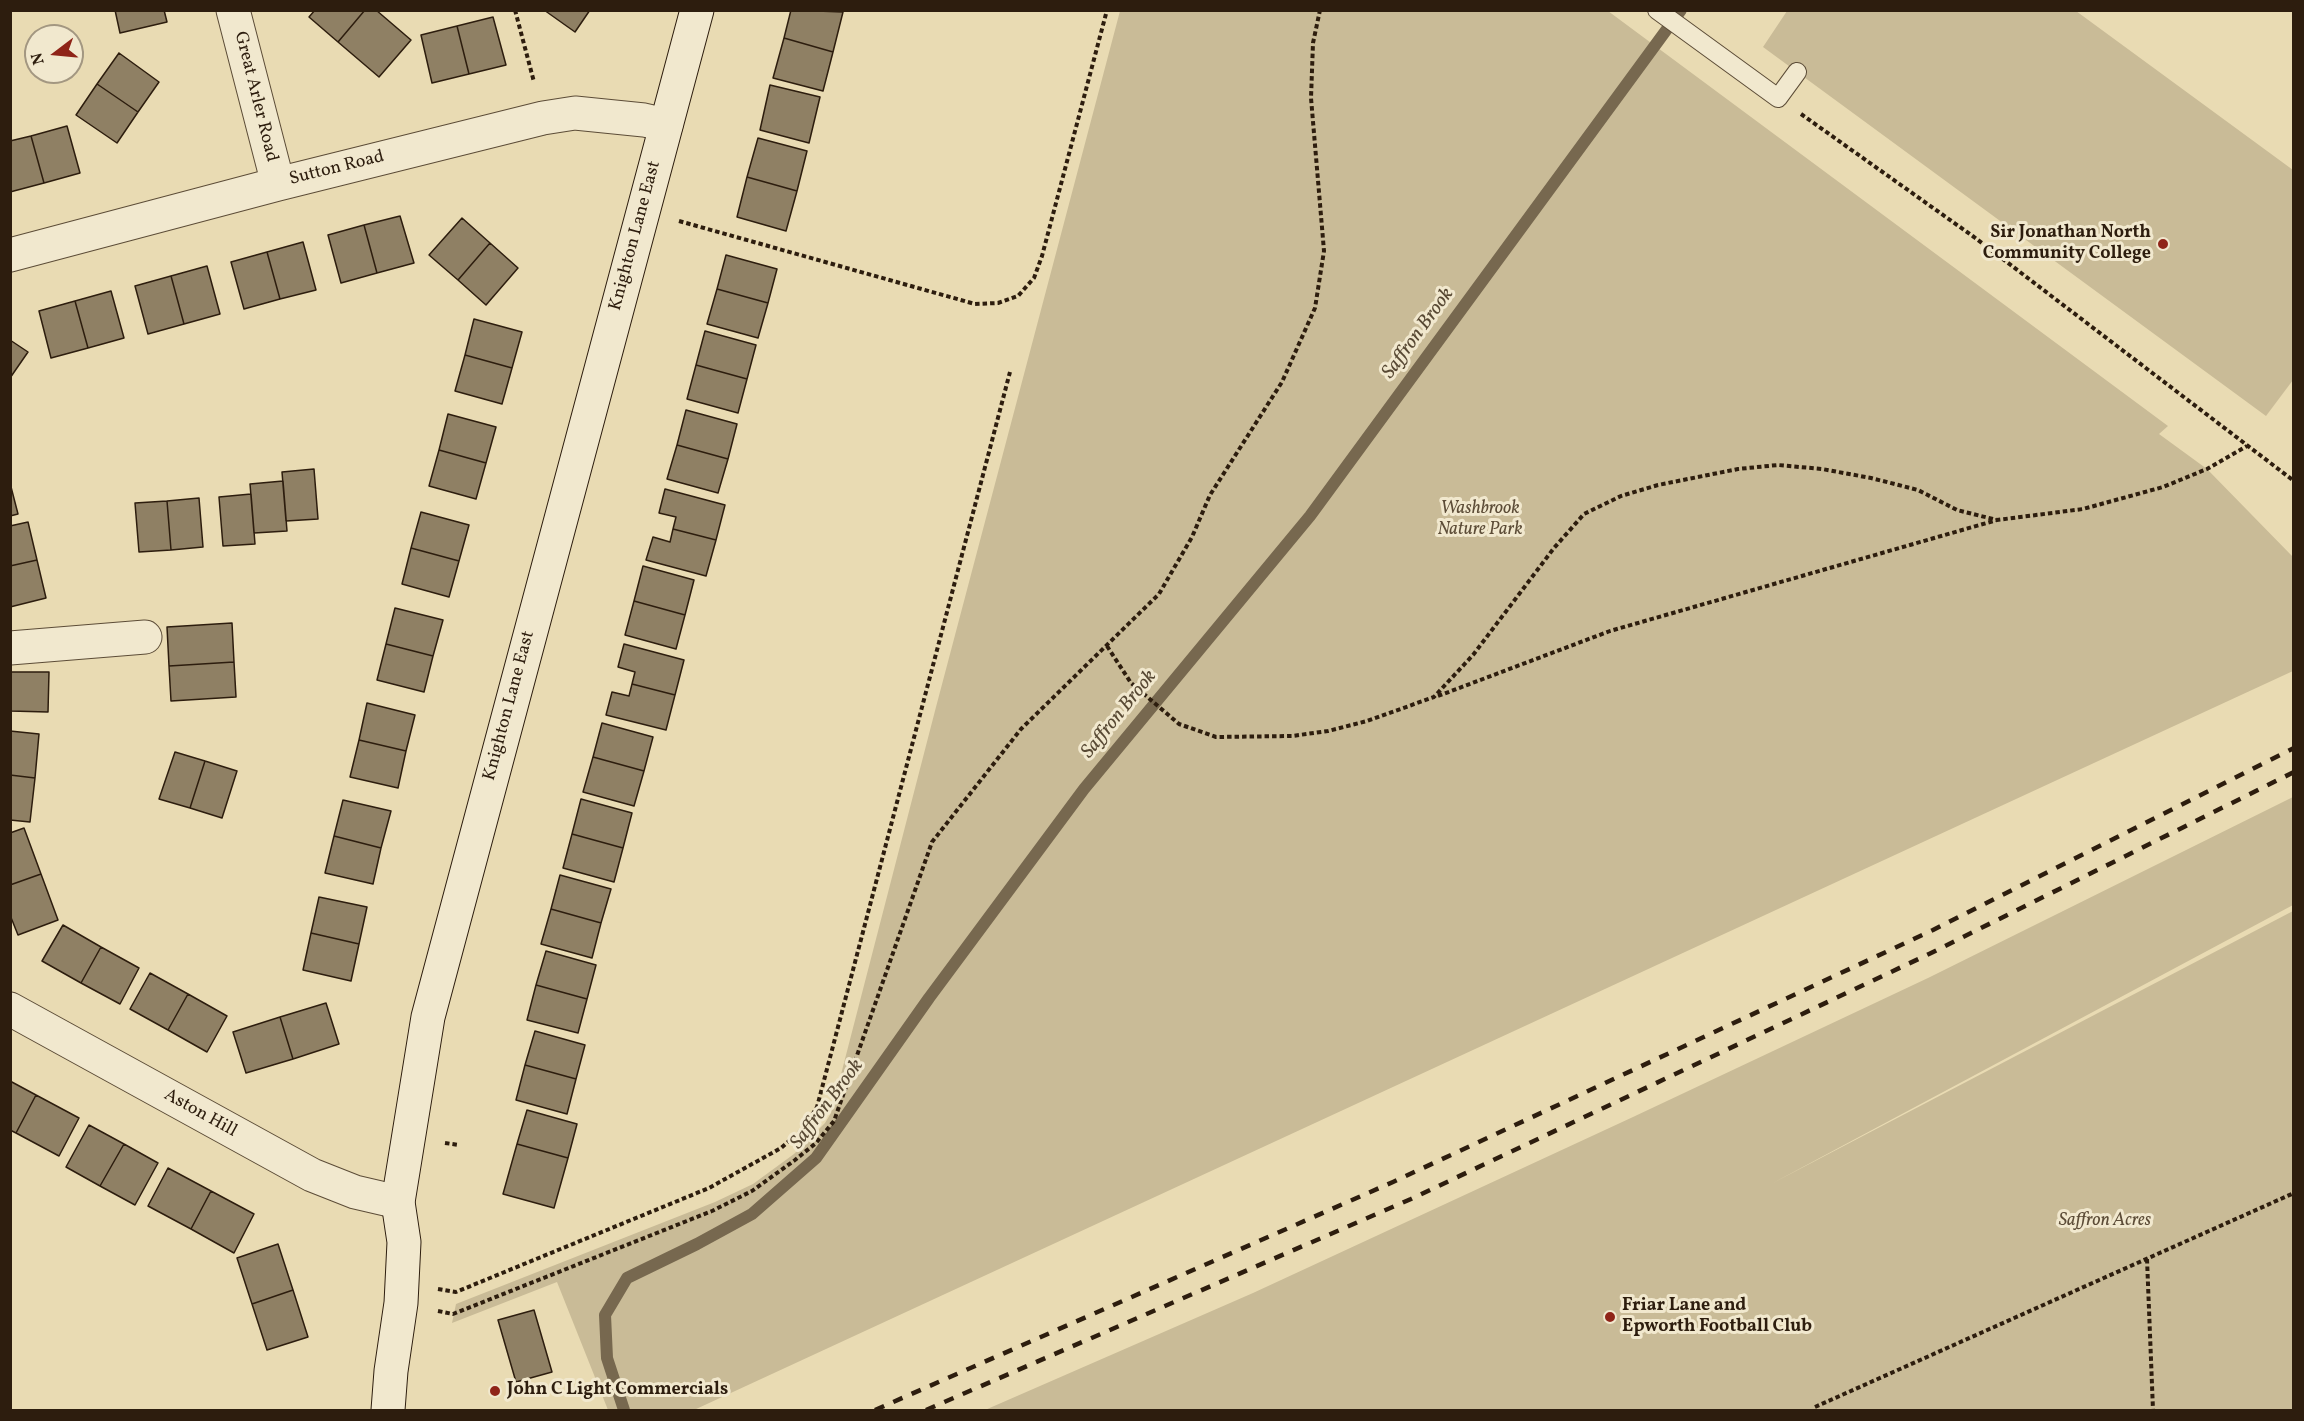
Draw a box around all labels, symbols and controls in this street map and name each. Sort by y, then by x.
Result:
north arrow [24,24,84,84]
street label: Great Arler Road [228,29,282,165]
text: N [26,50,51,67]
street label: Sutton Road [287,147,387,191]
street label: Knighton Lane East [606,159,666,313]
place label: Sir Jonathan North Community College [1983,223,2151,266]
marker: Sir Jonathan North Community College [2156,237,2170,251]
water label: Saffron Brook [1378,284,1460,384]
park label: Washbrook Nature Park [1437,499,1523,542]
street label: Knighton Lane East [480,629,540,783]
water label: Saffron Brook [1077,666,1163,764]
water label: Saffron Brook [786,1055,870,1155]
street label: Aston Hill [160,1085,240,1143]
park label: Saffron Acres [2059,1211,2151,1233]
place label: Friar Lane and Epworth Football Club [1622,1296,1812,1338]
marker: Friar Lane and Epworth Football Club [1603,1310,1617,1324]
place label: John C Light Commercials [507,1380,728,1402]
marker: John C Light Commercials [488,1384,502,1398]

